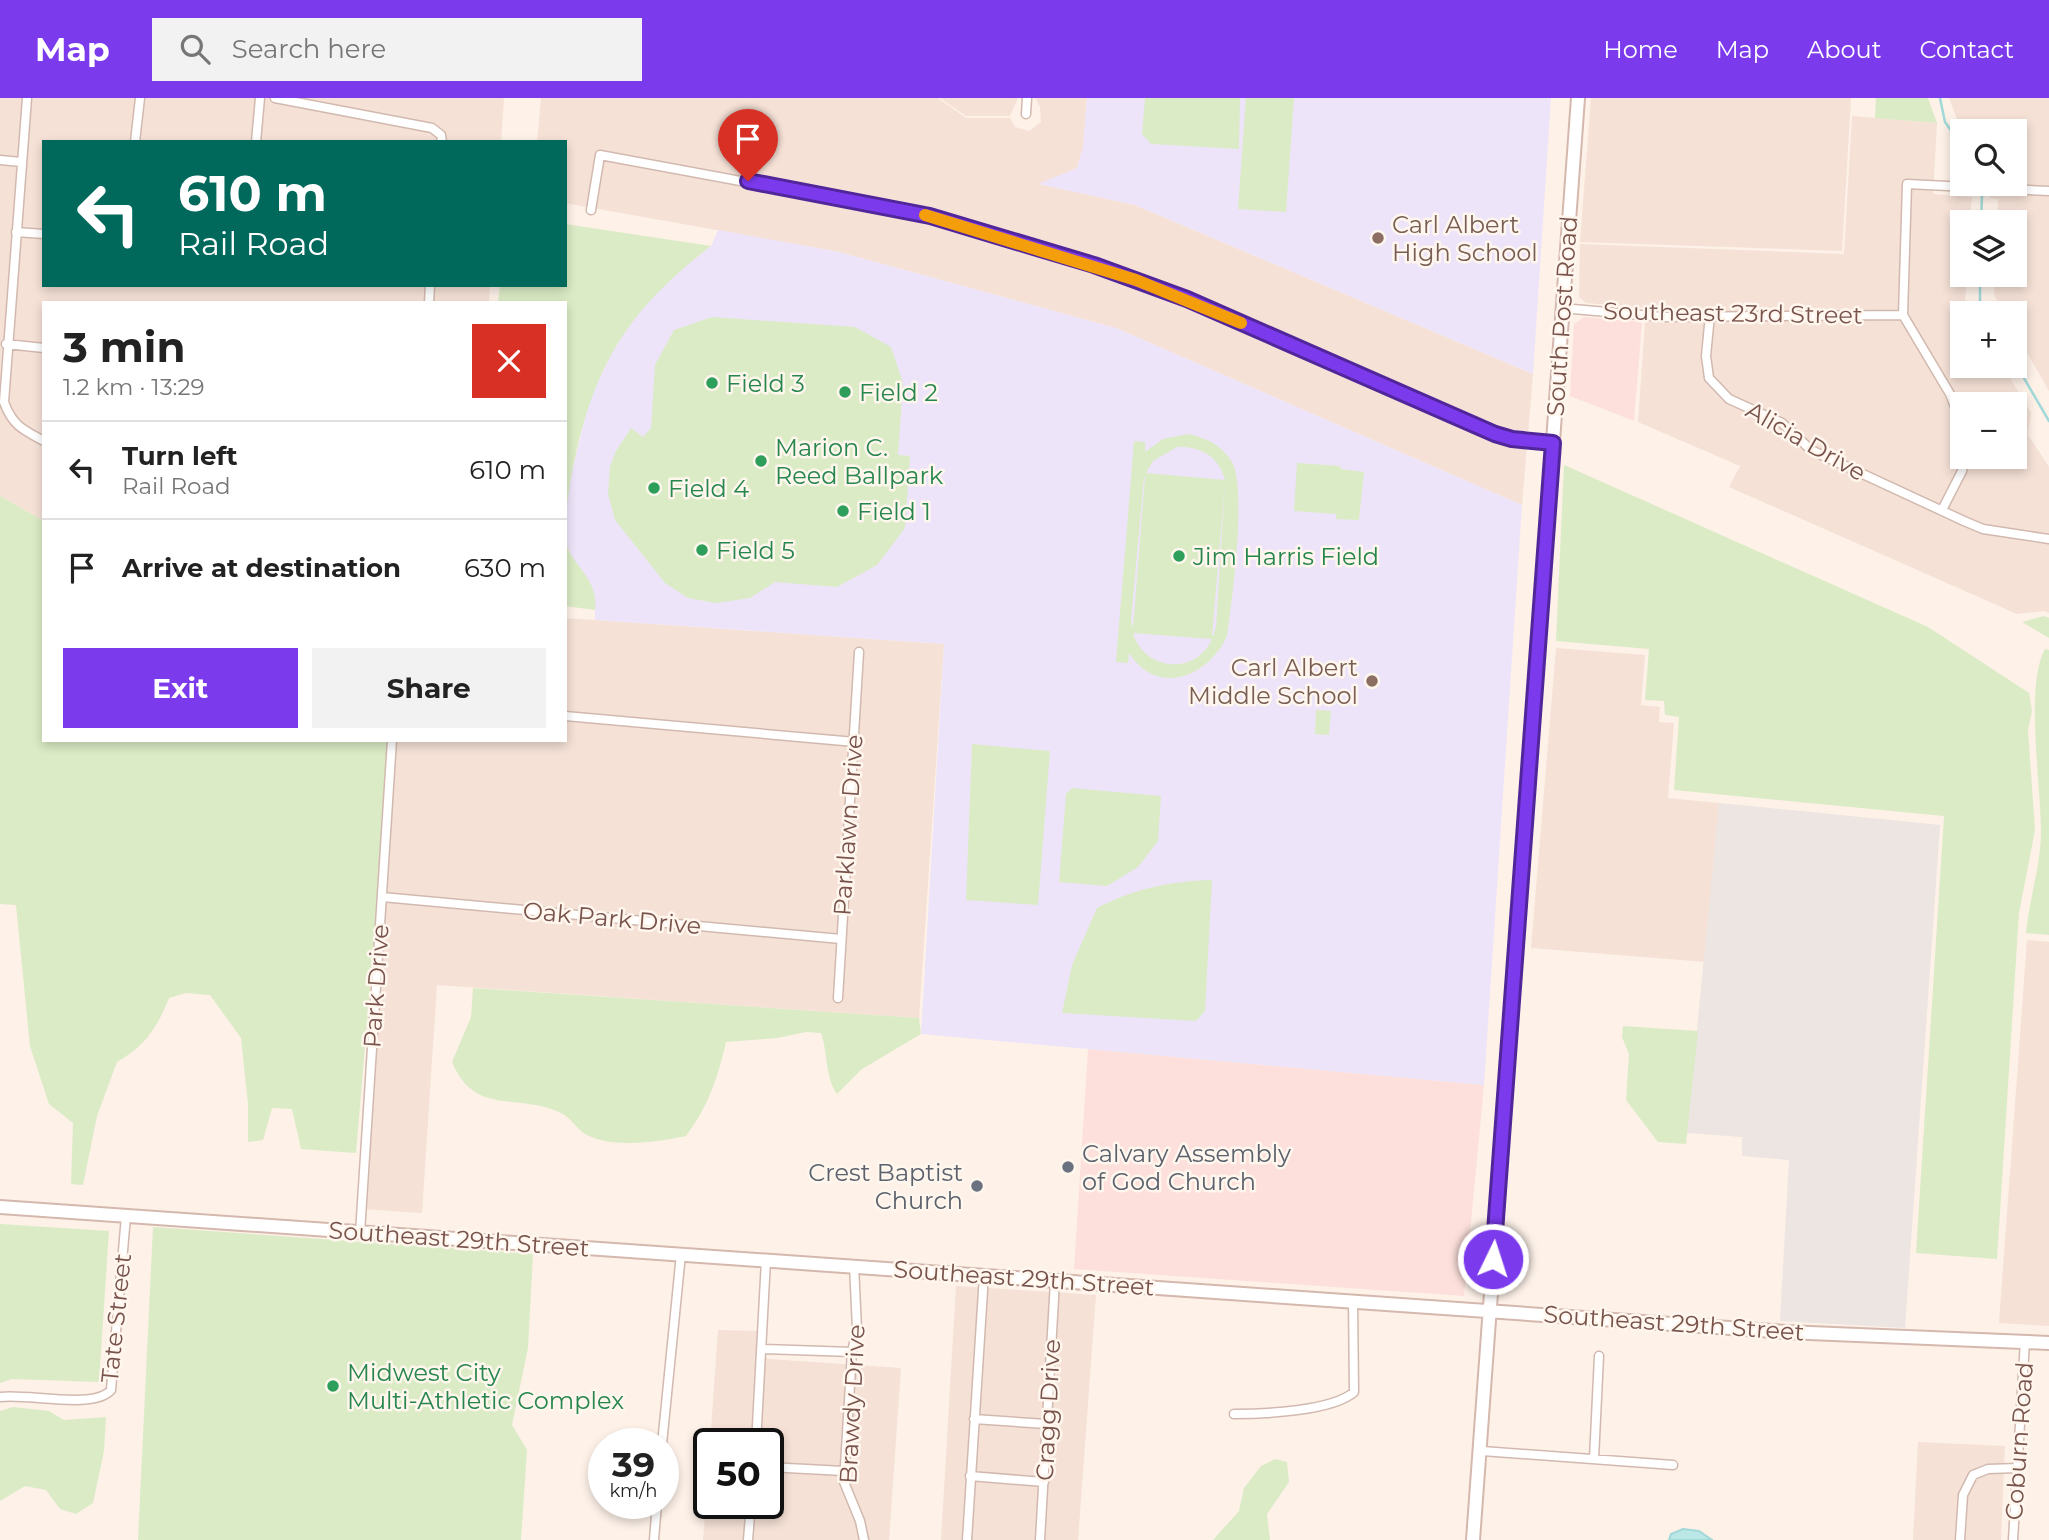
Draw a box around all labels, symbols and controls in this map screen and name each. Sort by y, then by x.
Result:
search box [152,18,642,81]
text: Map [35,29,110,69]
icon: search [176,30,214,68]
text: Search here [232,33,386,65]
text: Home [1603,35,1678,64]
text: Map [1716,35,1769,64]
text: About [1807,35,1881,64]
text: Contact [1919,35,2014,64]
pin [718,109,778,181]
map controls [1950,119,2027,469]
button: search [1950,119,2027,196]
icon: arrive [729,120,767,158]
text: 610 m [178,164,327,223]
icon: left [63,168,154,259]
place label: Carl Albert High School [1392,210,1538,267]
button: layers [1950,210,2027,287]
street label: South Post Road [1541,215,1583,417]
text: Rail Road [178,224,329,263]
marker: Carl Albert High School [1370,230,1386,246]
street label: Southeast 23rd Street [1603,296,1863,330]
button: + [1950,301,2027,378]
text: 3 min [63,321,185,373]
button: close [472,324,546,398]
place label: Field 3 [726,369,805,398]
text: 1.2 km · 13:29 [63,373,205,401]
marker: Field 3 [704,375,720,391]
place label: Field 2 [859,378,938,407]
marker: Field 2 [837,384,853,400]
button: − [1950,392,2027,469]
street label: Alicia Drive [1741,395,1871,487]
place label: Marion C. Reed Ballpark [775,433,944,490]
text: Turn left [122,440,238,472]
icon: left [63,451,101,489]
marker: Marion C. Reed Ballpark [753,453,769,469]
text: 610 m [469,454,546,486]
text: Rail Road [122,472,231,500]
place label: Field 4 [668,474,749,503]
marker: Field 4 [646,480,662,496]
place label: Field 1 [857,497,931,526]
marker: Field 1 [835,503,851,519]
place label: Field 5 [716,536,795,565]
marker: Field 5 [694,542,710,558]
place label: Jim Harris Field [1192,542,1379,571]
marker: Jim Harris Field [1171,548,1187,564]
icon: arrive [63,549,101,587]
text: Arrive at destination [122,552,401,584]
text: 630 m [464,552,546,584]
button: Exit [63,648,298,728]
button: Share [312,648,546,728]
place label: Carl Albert Middle School [1188,653,1358,710]
marker: Carl Albert Middle School [1364,673,1380,689]
street label: Parklawn Drive [827,733,869,917]
street label: Oak Park Drive [522,896,702,940]
street label: Park Drive [357,923,395,1049]
place label: Calvary Assembly of God Church [1082,1139,1291,1196]
place label: Crest Baptist Church [808,1158,963,1215]
marker: Calvary Assembly of God Church [1060,1159,1076,1175]
marker: Crest Baptist Church [969,1178,985,1194]
street label: Southeast 29th Street [328,1215,591,1263]
position arrow [1456,1222,1530,1296]
street label: Tate Street [95,1252,137,1384]
street label: Southeast 29th Street [893,1254,1156,1302]
street label: Southeast 29th Street [1543,1299,1806,1347]
street label: Brawdy Drive [833,1323,871,1485]
street label: Cragg Drive [1030,1338,1066,1482]
place label: Midwest City Multi-Athletic Complex [347,1358,624,1415]
street label: Coburn Road [1999,1361,2039,1521]
marker: Midwest City Multi-Athletic Complex [325,1378,341,1394]
speed limit sign: 50 [693,1428,784,1519]
text: 39 [612,1443,655,1486]
text: km/h [609,1480,658,1502]

